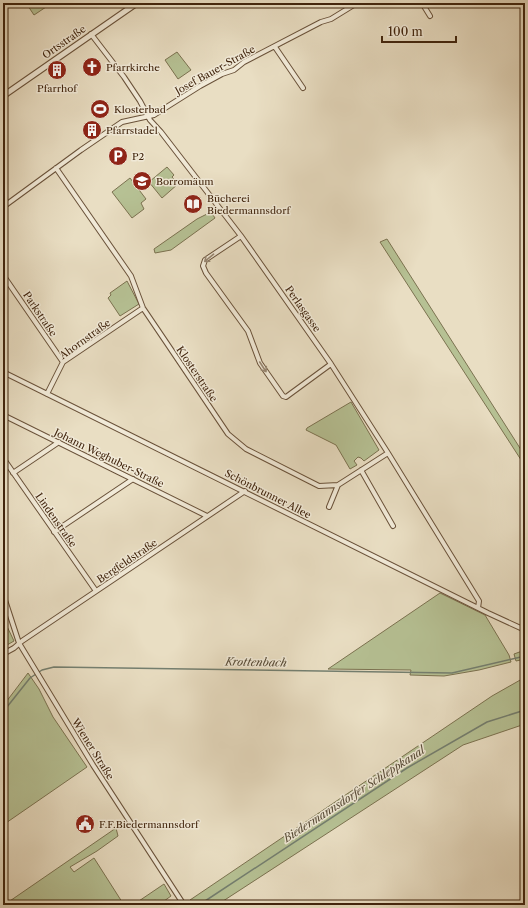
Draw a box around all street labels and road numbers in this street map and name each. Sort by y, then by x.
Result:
street label: Ortsstraße [40,22,89,62]
street label: Josef Bauer-Straße [171,42,258,98]
street label: Perlasgasse [282,283,324,335]
street label: Parkstraße [20,289,60,339]
street label: Ahornstraße [56,316,113,363]
street label: Klosterstraße [174,344,221,405]
street label: Johann Weghuber-Straße [50,425,167,490]
street label: Schönbrunner Allee [223,467,314,522]
street label: Lindenstraße [32,490,80,550]
street label: Bergfeldstraße [94,536,160,586]
street label: Wiener Straße [69,715,117,782]

